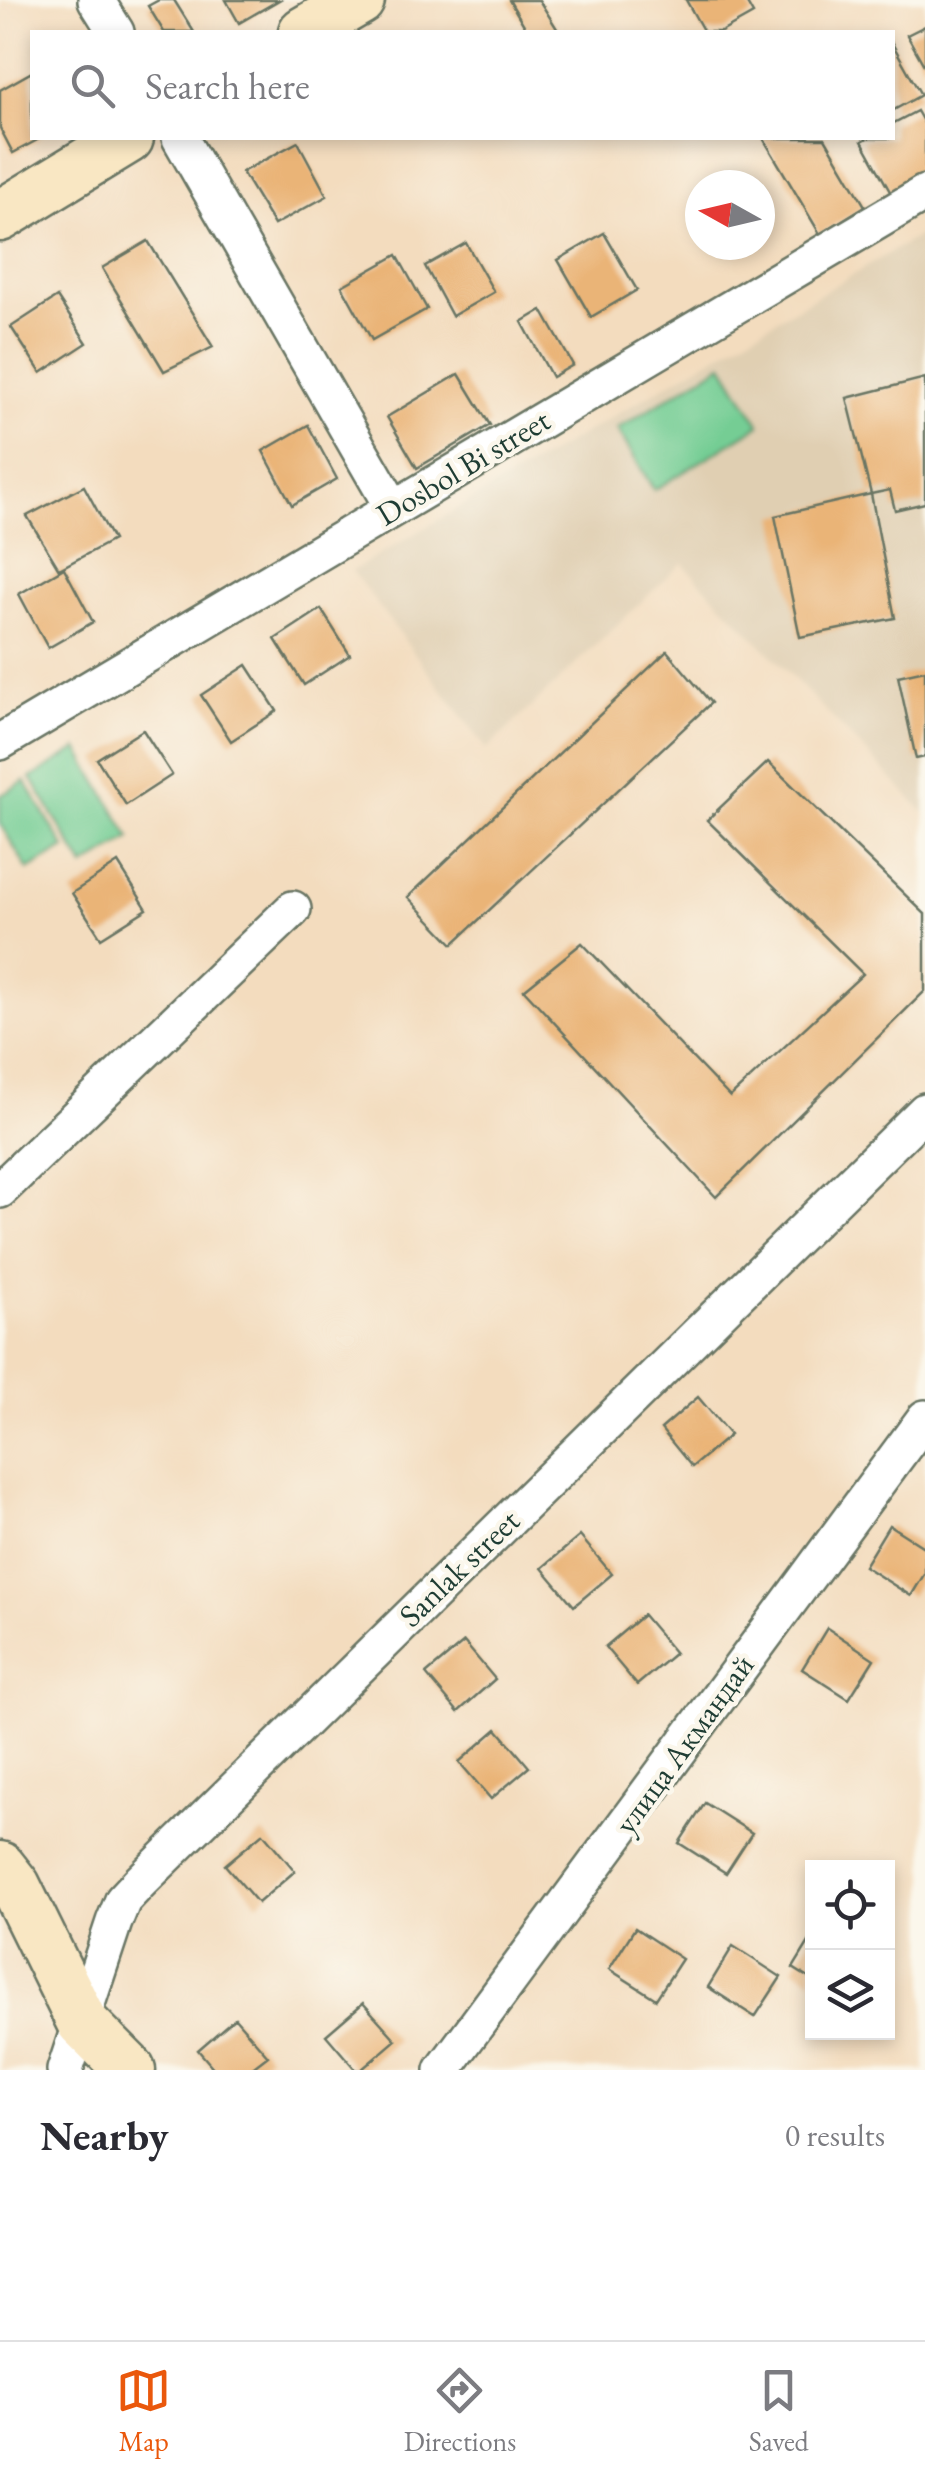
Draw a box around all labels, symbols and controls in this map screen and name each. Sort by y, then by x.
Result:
search box [30,30,895,140]
icon: search [65,58,120,113]
text: Search here [145,61,310,110]
north arrow [685,170,775,260]
street label: Dosbol Bi street [369,399,557,535]
street label: Sanlak street [390,1500,528,1636]
street label: улица Акмандай [605,1646,763,1842]
map controls [805,1860,895,2040]
button: locate [805,1860,895,1950]
button: layers [805,1950,895,2040]
text: Nearby [40,2108,169,2163]
text: 0 results [785,2114,885,2156]
tab: Map [116,2363,171,2459]
tab: Directions [404,2363,516,2459]
tab: Saved [749,2363,809,2459]

